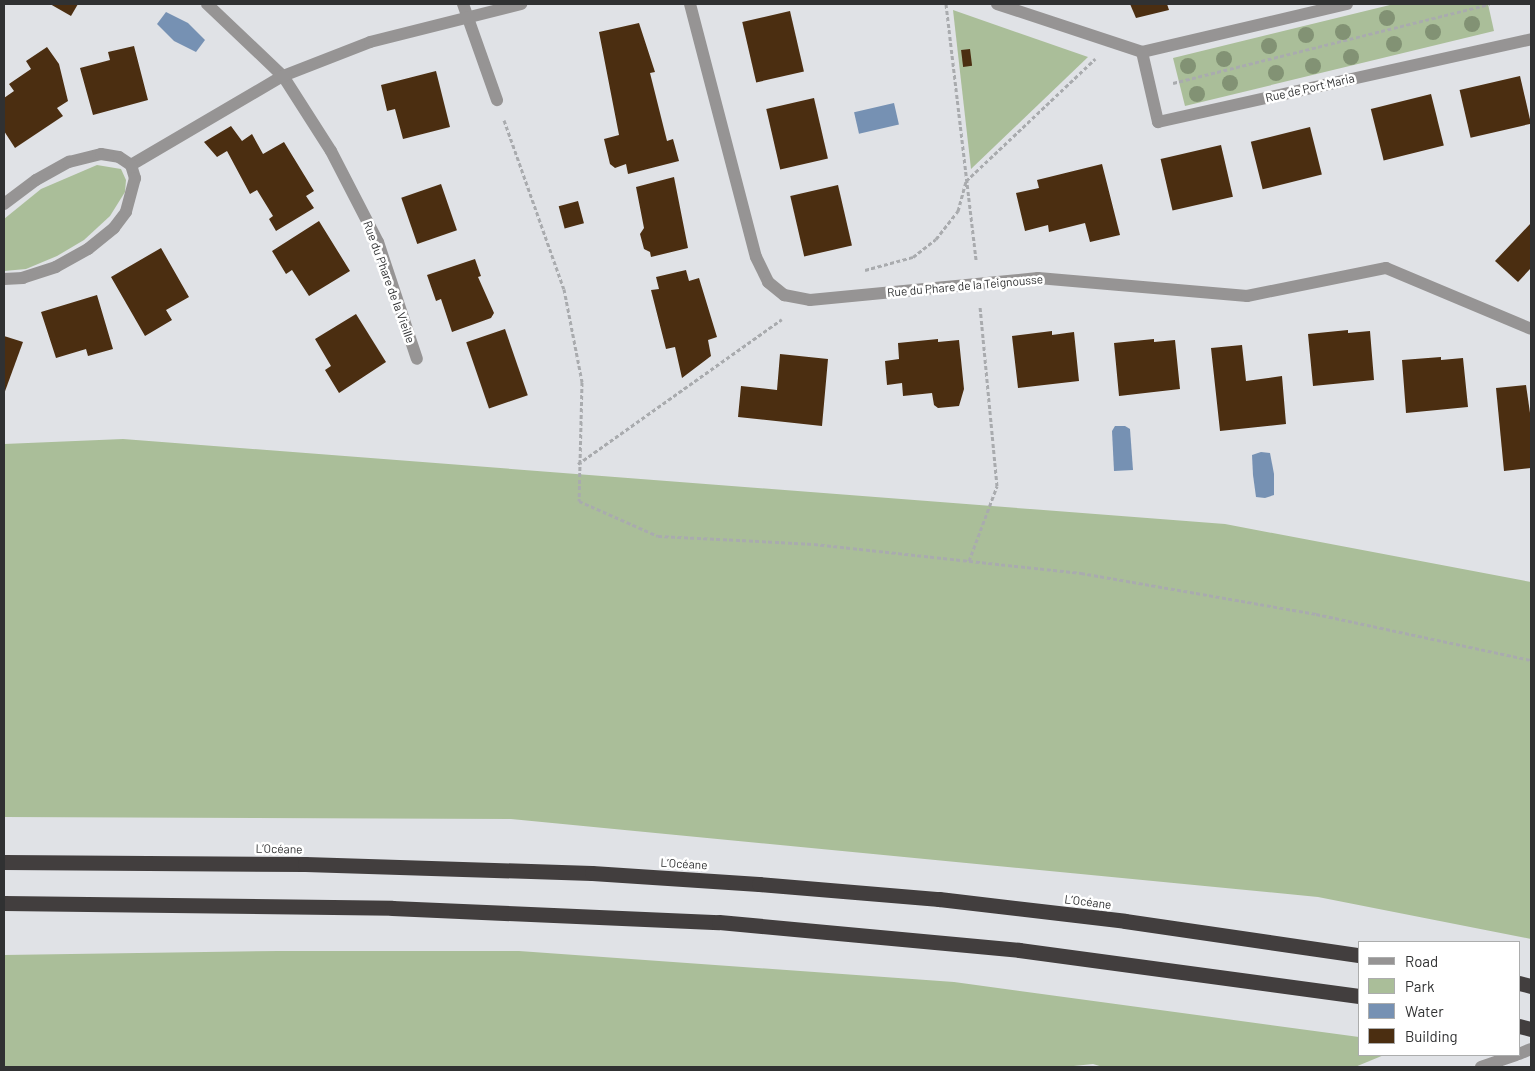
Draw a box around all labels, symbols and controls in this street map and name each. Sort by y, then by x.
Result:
street label: Rue de Port Maria [1264,71,1356,105]
street label: Rue du Phare de la Vieille [360,219,418,345]
street label: Rue du Phare de la Teignousse [886,272,1044,300]
street label: L’Océane [255,841,303,857]
street label: L’Océane [660,856,708,872]
street label: L’Océane [1064,892,1112,912]
legend [1358,941,1520,1056]
text: Road [1405,952,1438,970]
text: Park [1405,977,1434,995]
text: Water [1405,1002,1444,1020]
text: Building [1405,1027,1458,1045]

